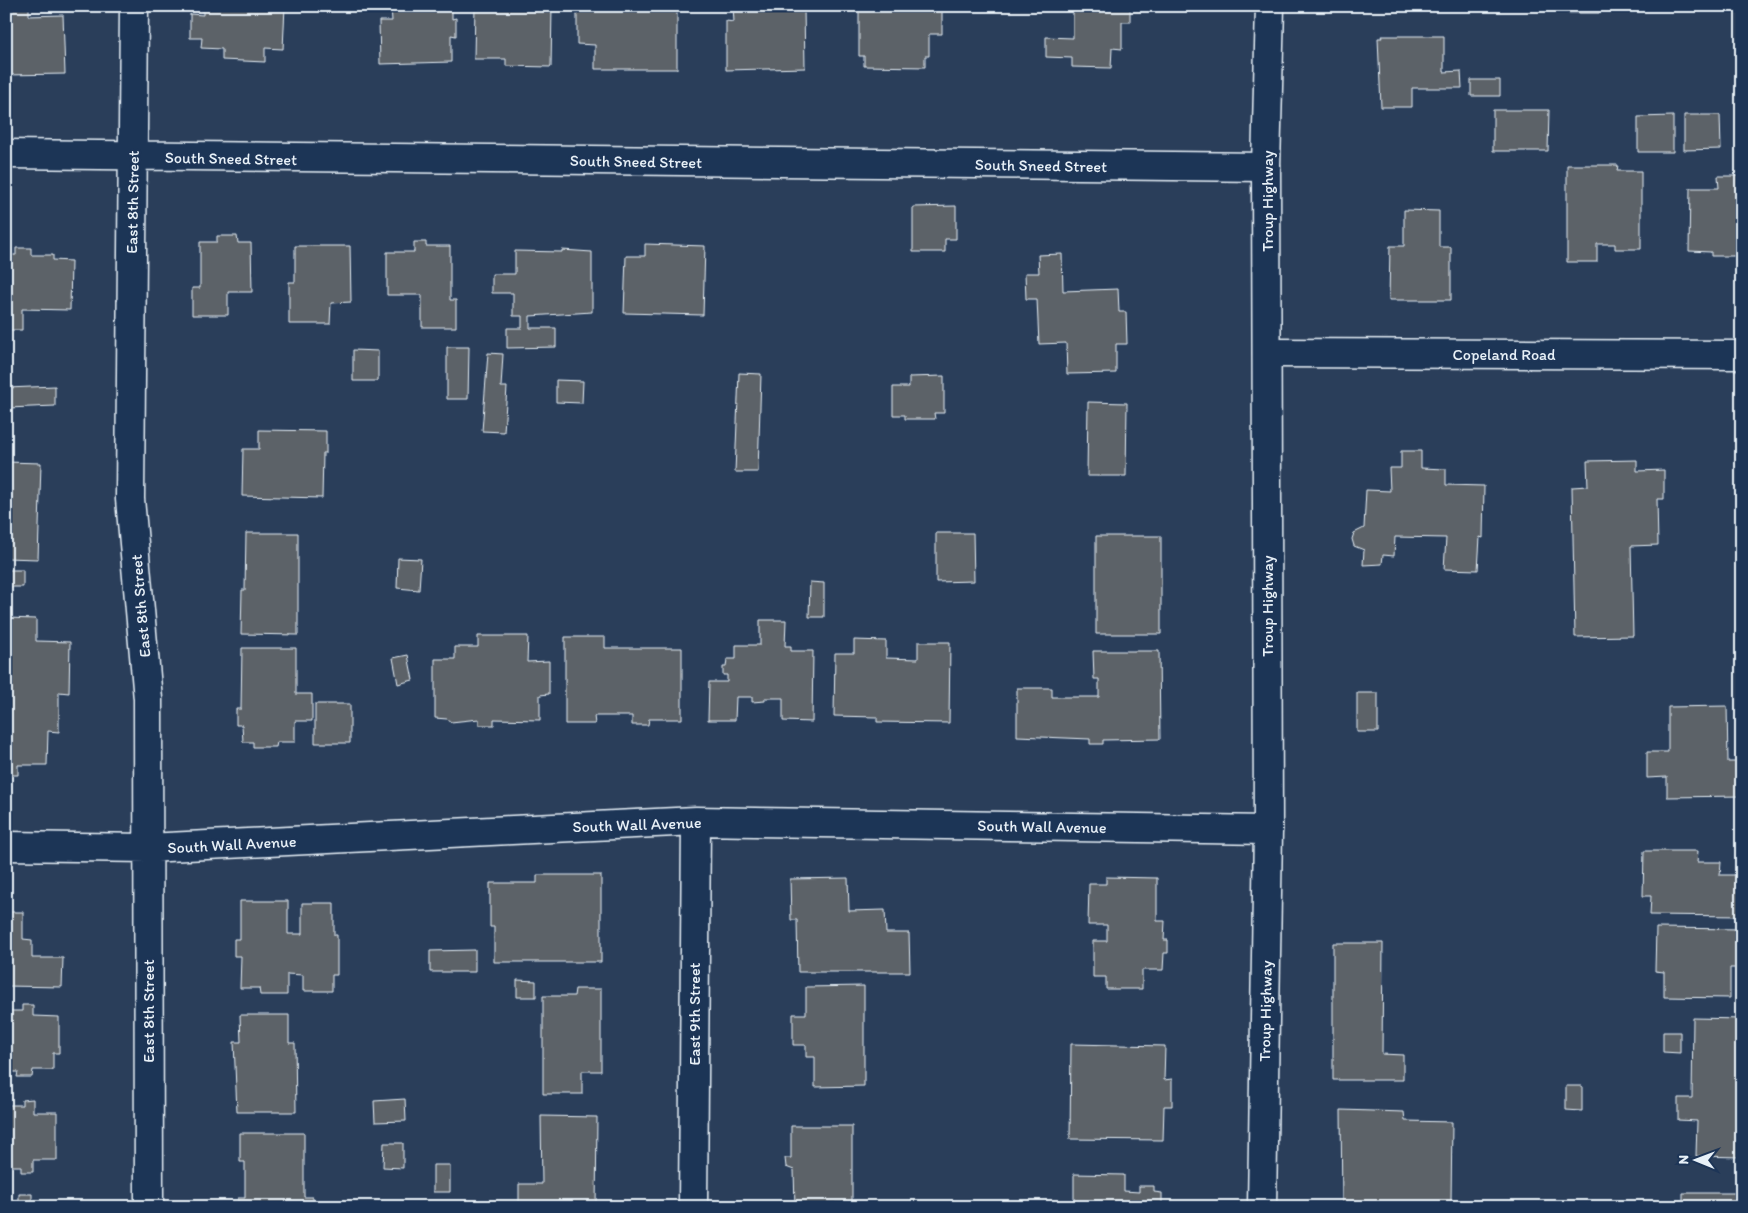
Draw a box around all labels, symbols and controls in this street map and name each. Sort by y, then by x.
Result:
street label: South Sneed Street [165,148,297,169]
street label: East 8th Street [122,150,143,254]
street label: Troup Highway [1258,150,1277,252]
street label: South Sneed Street [570,151,702,172]
street label: South Sneed Street [975,155,1107,176]
street label: Copeland Road [1452,345,1556,364]
street label: East 8th Street [127,554,154,658]
street label: Troup Highway [1258,555,1277,657]
street label: South Wall Avenue [572,813,702,836]
street label: South Wall Avenue [977,816,1107,837]
street label: South Wall Avenue [167,832,297,857]
street label: East 8th Street [139,959,158,1063]
street label: Troup Highway [1255,960,1276,1062]
street label: East 9th Street [685,962,704,1066]
north arrow [1670,1136,1720,1186]
text: N [1675,1155,1692,1165]

